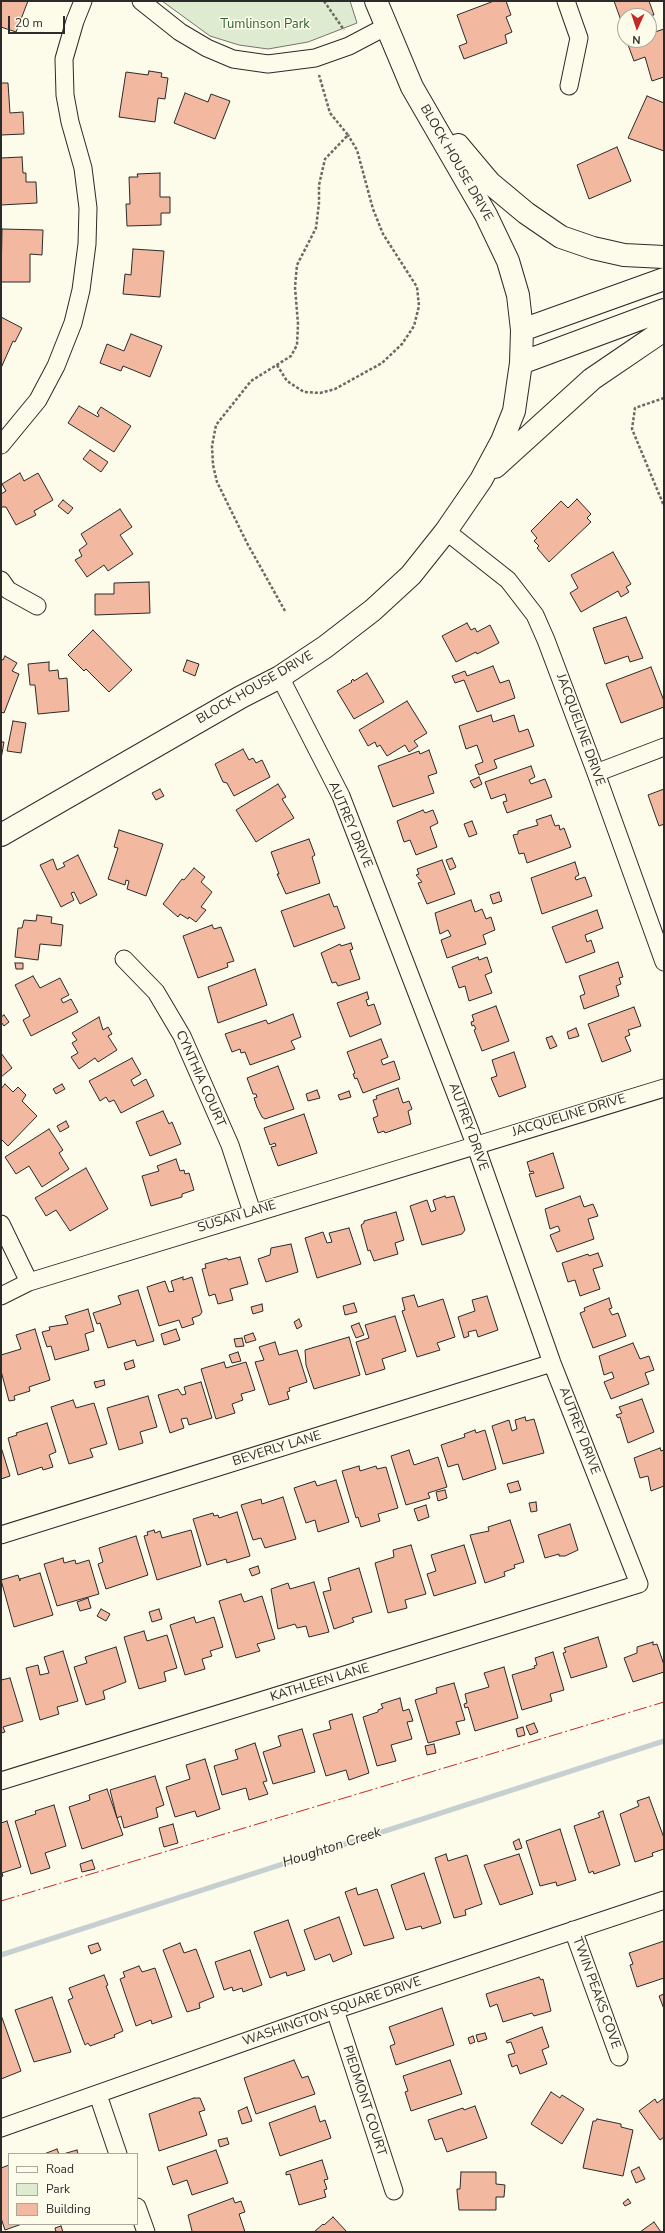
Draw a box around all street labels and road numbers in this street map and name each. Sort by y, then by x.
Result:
street label: BLOCK HOUSE DRIVE [416,102,496,224]
street label: BLOCK HOUSE DRIVE [194,648,316,728]
street label: JACQUELINE DRIVE [552,672,608,788]
street label: AUTREY DRIVE [325,780,375,870]
street label: CYNTHIA COURT [172,1028,228,1130]
street label: AUTREY DRIVE [445,1081,491,1173]
street label: JACQUELINE DRIVE [510,1091,628,1141]
street label: SUSAN LANE [196,1198,278,1236]
street label: AUTREY DRIVE [555,1385,603,1477]
street label: BEVERLY LANE [231,1428,323,1470]
street label: KATHLEEN LANE [269,1661,371,1705]
street label: TWIN PEAKS COVE [569,1935,623,2051]
street label: WASHINGTON SQUARE DRIVE [241,1974,423,2050]
street label: PIEDMONT COURT [339,2044,389,2158]

